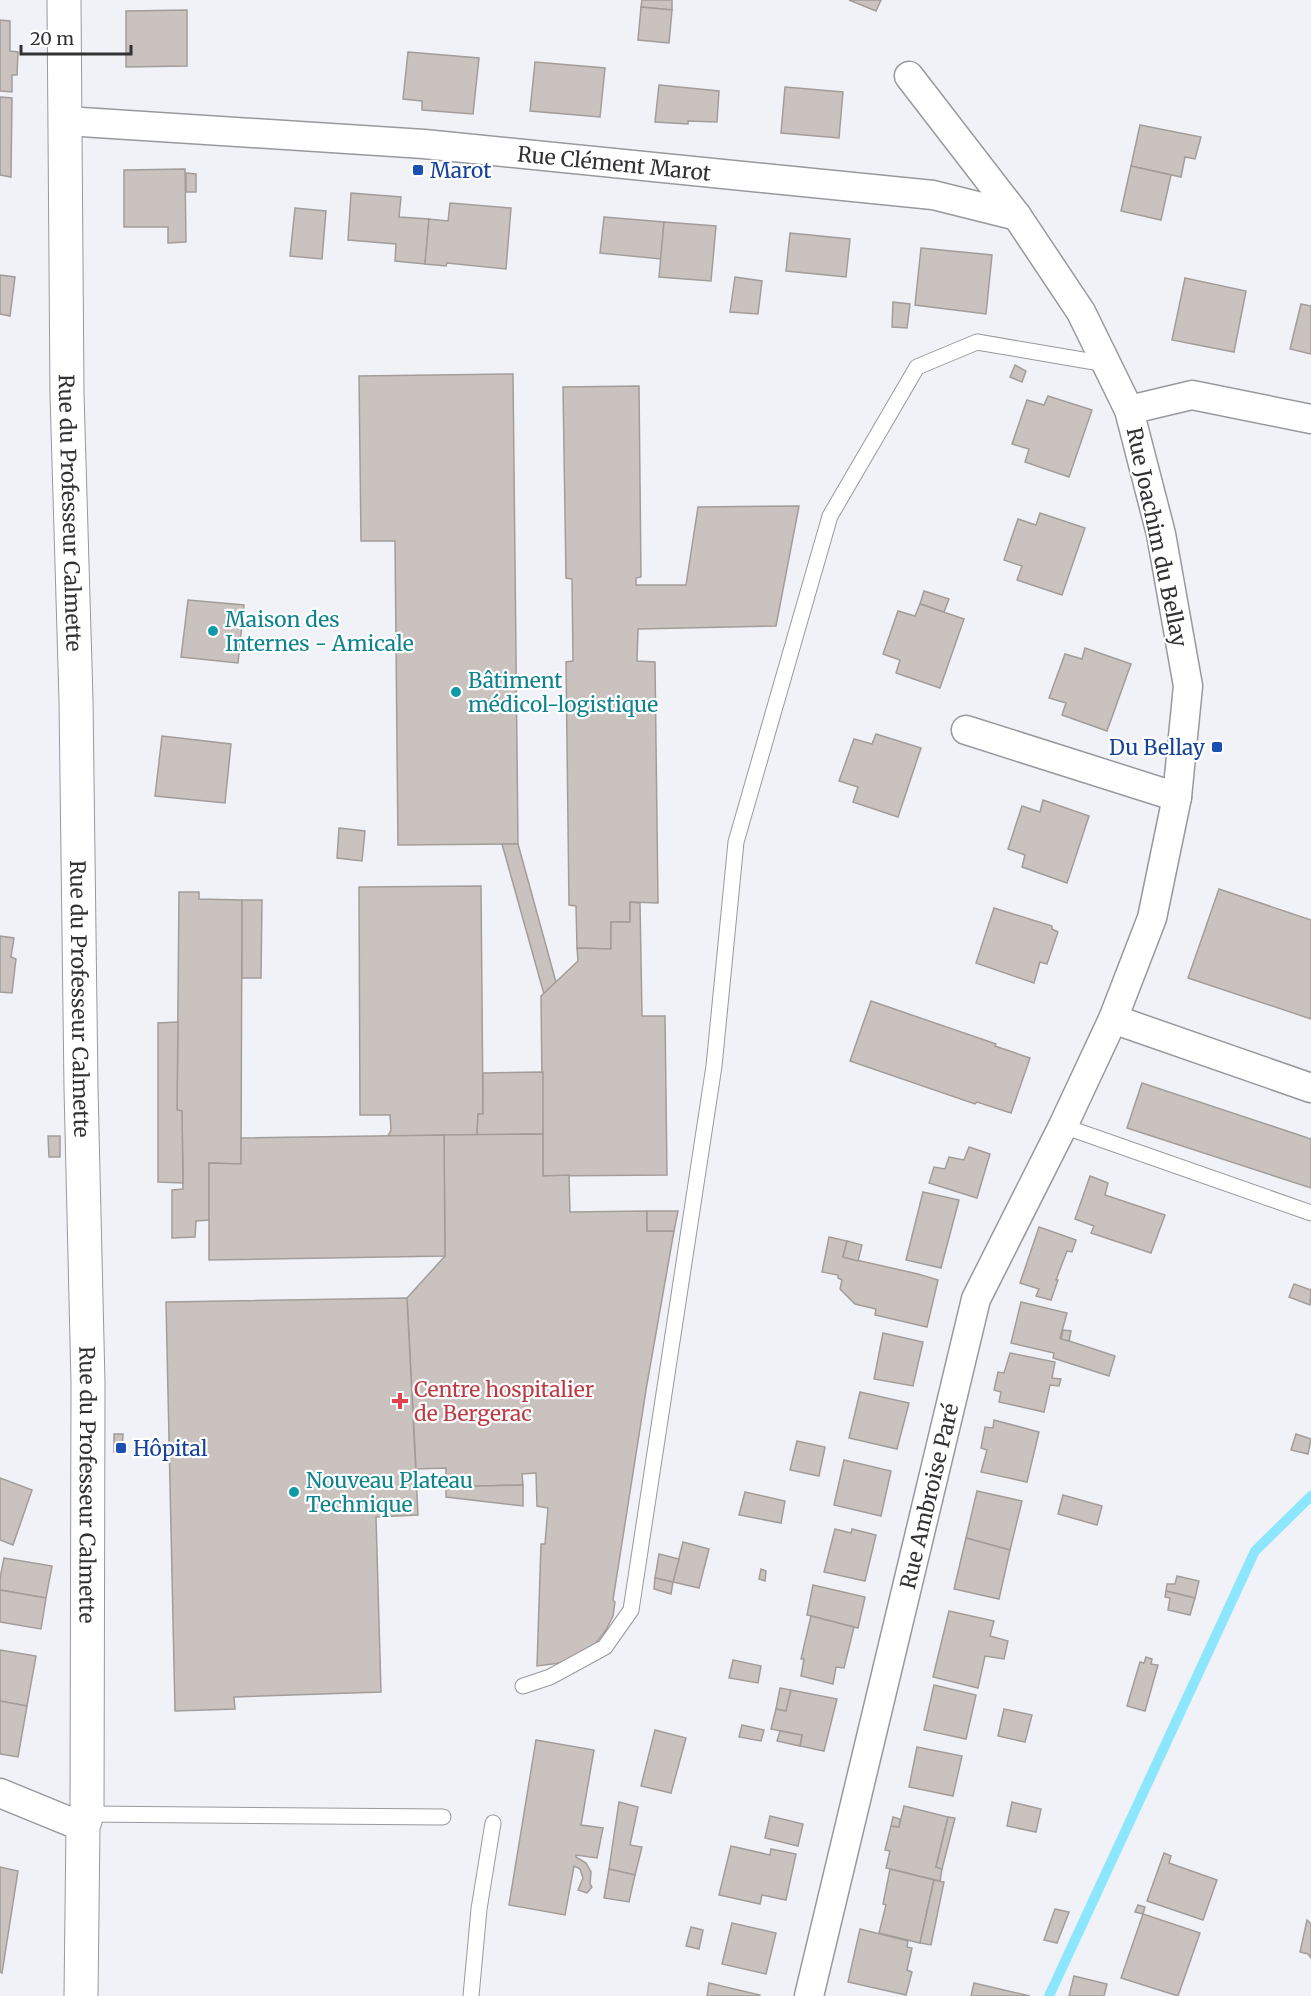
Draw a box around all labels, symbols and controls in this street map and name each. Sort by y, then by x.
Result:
scale bar [21,18,130,56]
text: 20 m [30,27,74,50]
street label: Rue Clément Marot [516,140,712,186]
place label: Marot [430,157,491,184]
marker: Marot [411,163,425,177]
street label: Rue du Professeur Calmette [53,374,88,652]
street label: Rue Joachim du Bellay [1121,425,1194,650]
place label: Maison des Internes - Amicale [225,606,414,657]
marker: Maison des Internes - Amicale [206,624,220,638]
place label: Bâtiment médicol-logistique [468,667,658,718]
marker: Bâtiment médicol-logistique [449,685,463,699]
place label: Du Bellay [1109,734,1206,761]
marker: Du Bellay [1210,740,1224,754]
street label: Rue du Professeur Calmette [65,860,96,1138]
street label: Rue du Professeur Calmette [74,1346,102,1624]
place label: Centre hospitalier de Bergerac [414,1376,594,1427]
marker: Centre hospitalier de Bergerac [391,1392,409,1410]
street label: Rue Ambroise Paré [894,1401,964,1592]
place label: Hôpital [133,1435,208,1462]
marker: Hôpital [114,1441,128,1455]
place label: Nouveau Plateau Technique [306,1467,473,1518]
marker: Nouveau Plateau Technique [287,1485,301,1499]

